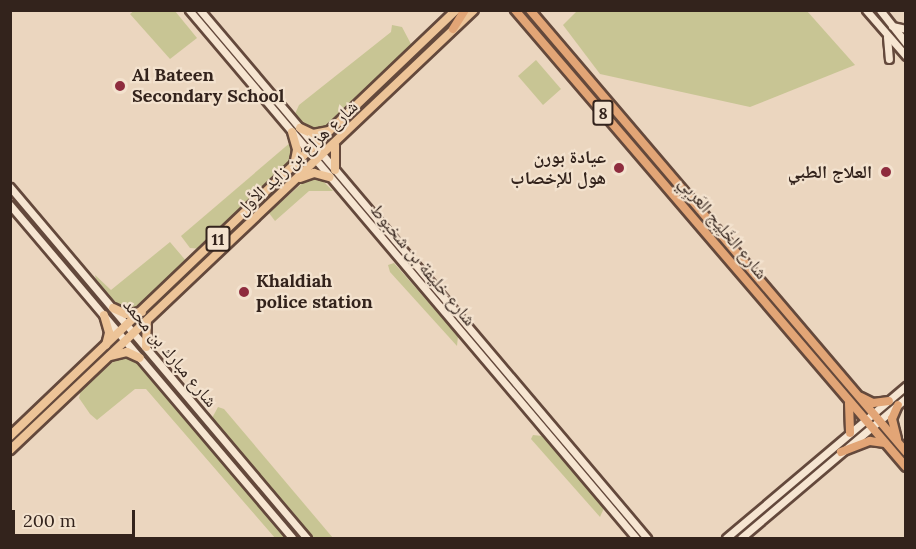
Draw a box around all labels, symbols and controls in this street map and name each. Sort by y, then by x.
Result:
place label: Al Bateen Secondary School [132,65,284,107]
marker: Al Bateen Secondary School [113,79,127,93]
street label: شارع هزاع بن زايد الأول [232,96,362,220]
road number: 8 [591,100,615,126]
place label: عيادة بورن هول للإخصاب [510,147,606,190]
marker: عيادة بورن هول للإخصاب [610,159,628,177]
place label: العلاج الطبي [788,161,872,183]
marker: العلاج الطبي [877,163,895,181]
street label: شارع الخَلِيج العَربِي [674,172,772,284]
street label: شارع خليفة بن شخبوط [366,200,480,330]
road number: 11 [204,226,232,252]
place label: Khaldiah police station [256,271,373,314]
marker: Khaldiah police station [237,285,251,299]
street label: شارع مبارك بن محمد [118,294,222,412]
scale bar [15,498,138,536]
text: 200 m [23,509,76,532]

